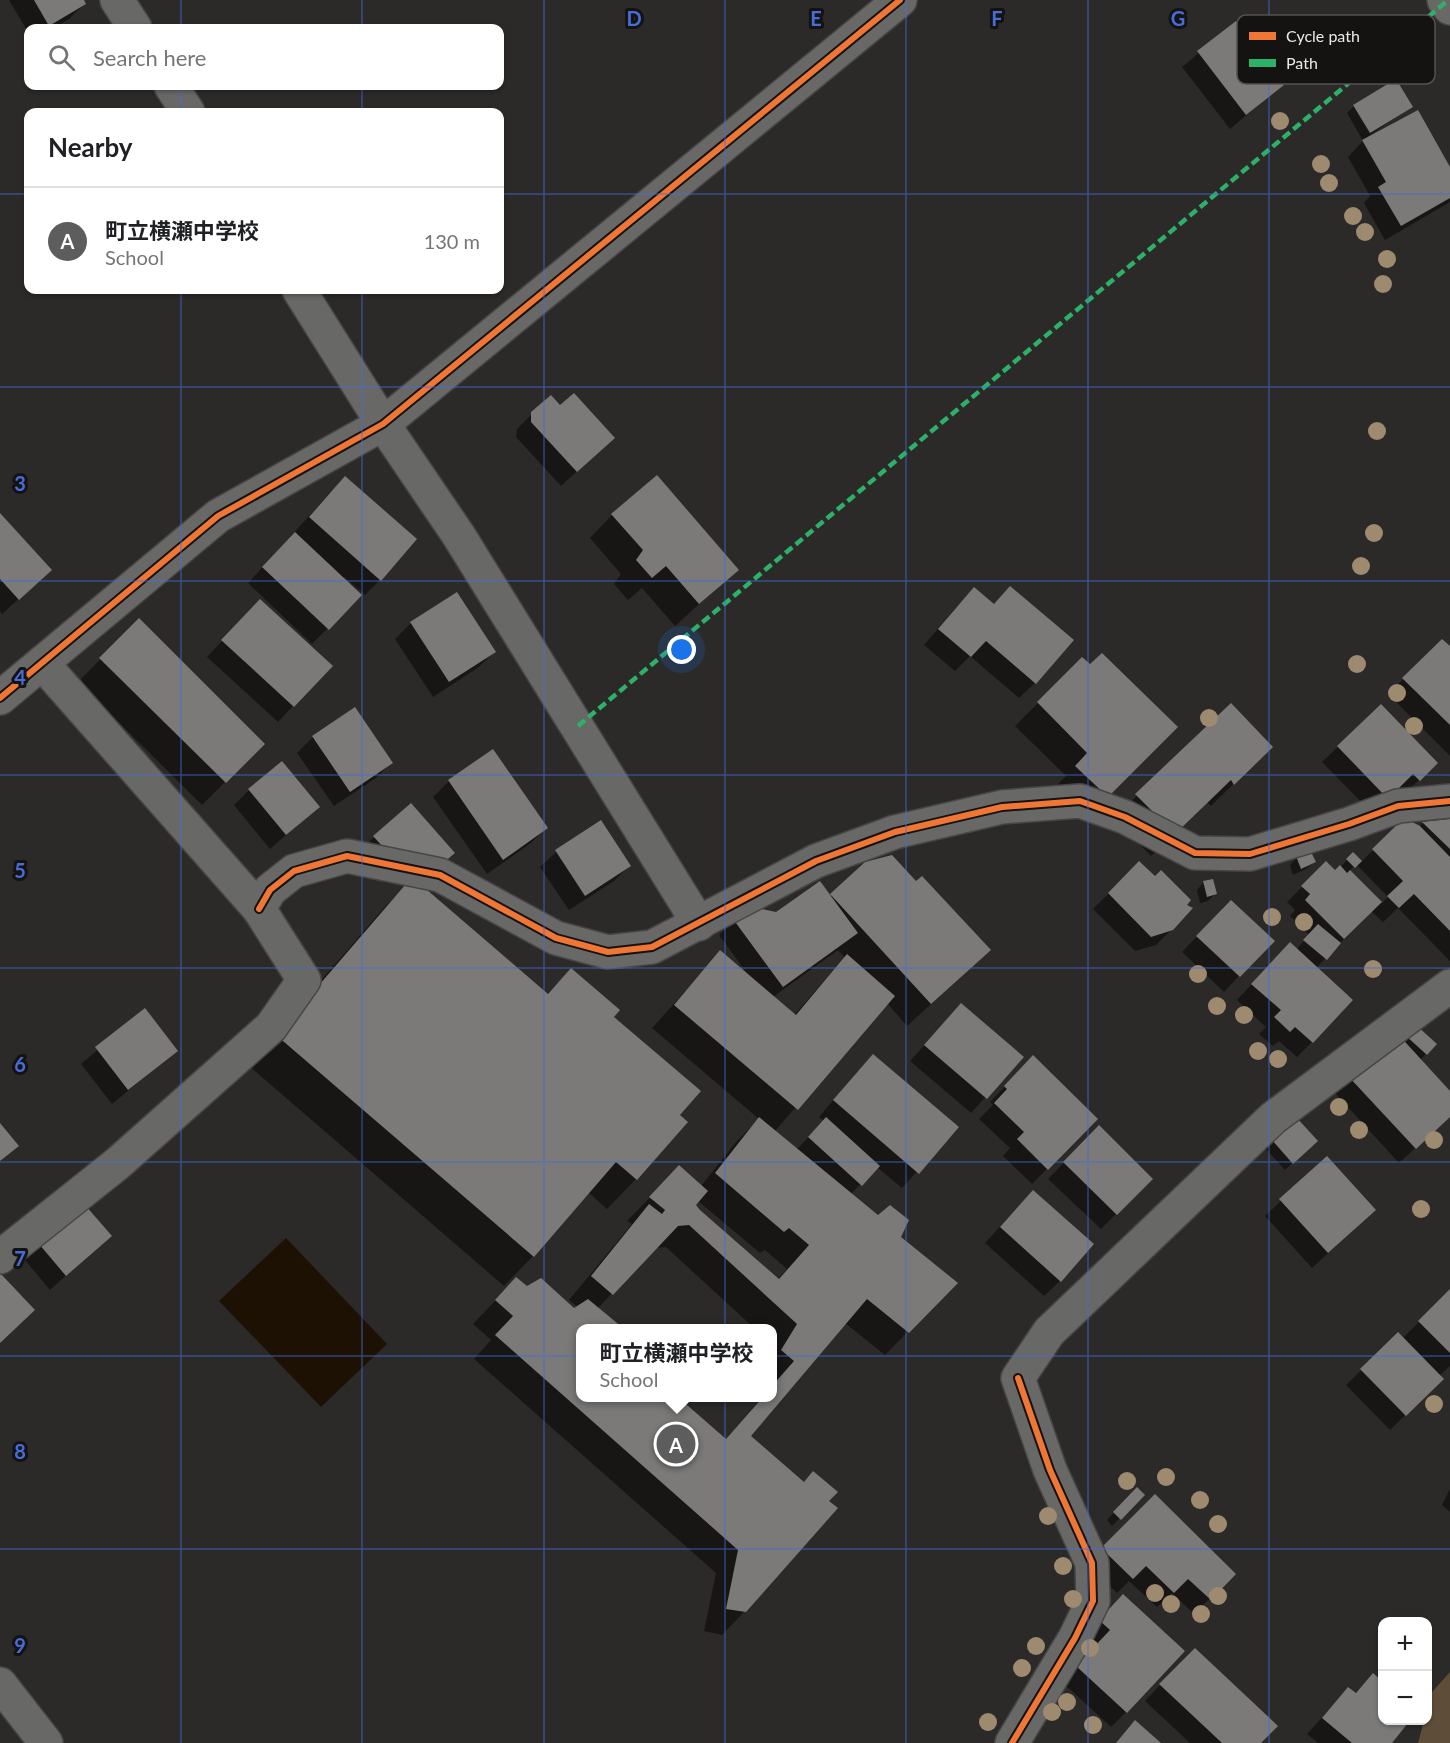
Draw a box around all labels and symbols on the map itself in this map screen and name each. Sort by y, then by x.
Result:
text: D [626,6,642,30]
text: E [810,6,822,30]
text: F [991,6,1003,30]
text: G [1171,6,1185,30]
legend [1237,15,1435,84]
text: Cycle path [1286,26,1360,45]
text: Path [1286,53,1318,72]
text: 3 [14,471,26,495]
your location [667,635,696,664]
text: 4 [14,665,26,689]
text: 5 [14,858,26,882]
text: 6 [14,1052,26,1076]
text: 7 [14,1246,26,1270]
pin: A [656,1422,696,1466]
text: 8 [14,1439,26,1463]
text: 9 [14,1633,26,1657]

